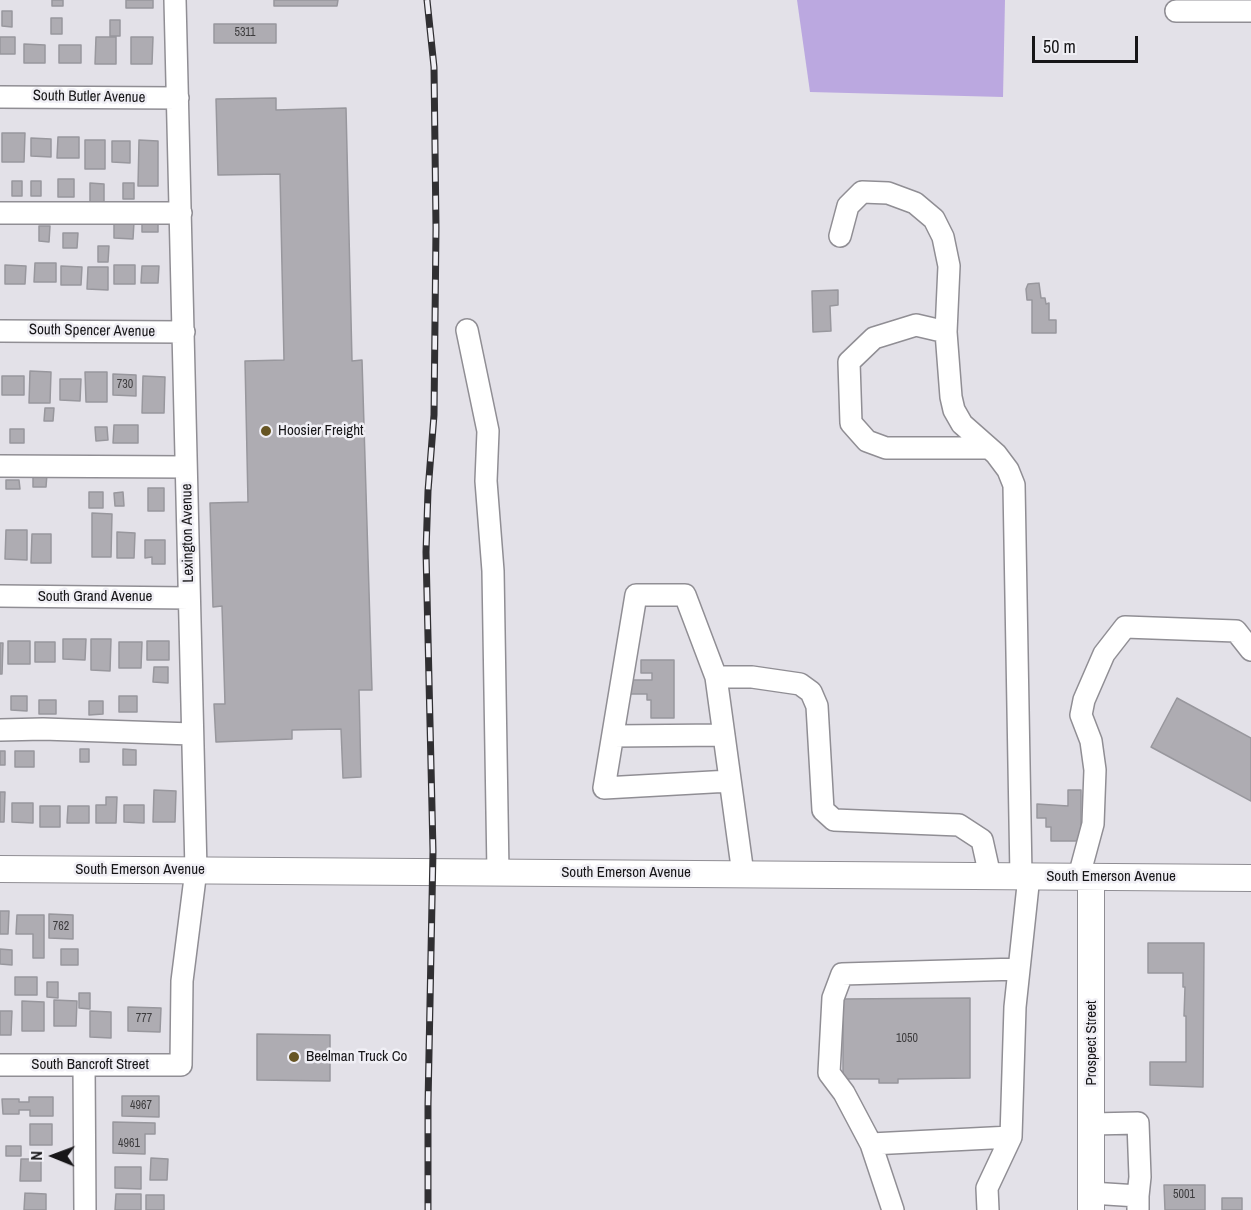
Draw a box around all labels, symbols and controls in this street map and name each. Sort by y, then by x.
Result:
scale bar [1035,24,1142,62]
house number: 5311 [234,26,256,40]
text: 50 m [1043,34,1076,59]
street label: South Butler Avenue [33,87,145,107]
street label: South Spencer Avenue [29,321,155,341]
house number: 730 [117,378,133,392]
place label: Hoosier Freight [278,422,363,440]
marker: Hoosier Freight [259,424,273,438]
street label: Lexington Avenue [178,483,198,583]
street label: South Grand Avenue [38,588,152,606]
street label: South Emerson Avenue [75,861,205,879]
street label: South Emerson Avenue [561,864,691,882]
street label: South Emerson Avenue [1046,868,1176,886]
house number: 762 [53,920,69,934]
street label: Prospect Street [1083,1001,1101,1085]
house number: 777 [136,1012,152,1026]
house number: 1050 [896,1032,918,1046]
place label: Beelman Truck Co [306,1048,407,1066]
marker: Beelman Truck Co [287,1050,301,1064]
street label: South Bancroft Street [31,1056,149,1074]
house number: 4967 [130,1099,152,1113]
north arrow [24,1126,84,1186]
house number: 4961 [118,1137,140,1151]
text: N [25,1151,47,1161]
house number: 5001 [1173,1188,1195,1202]

